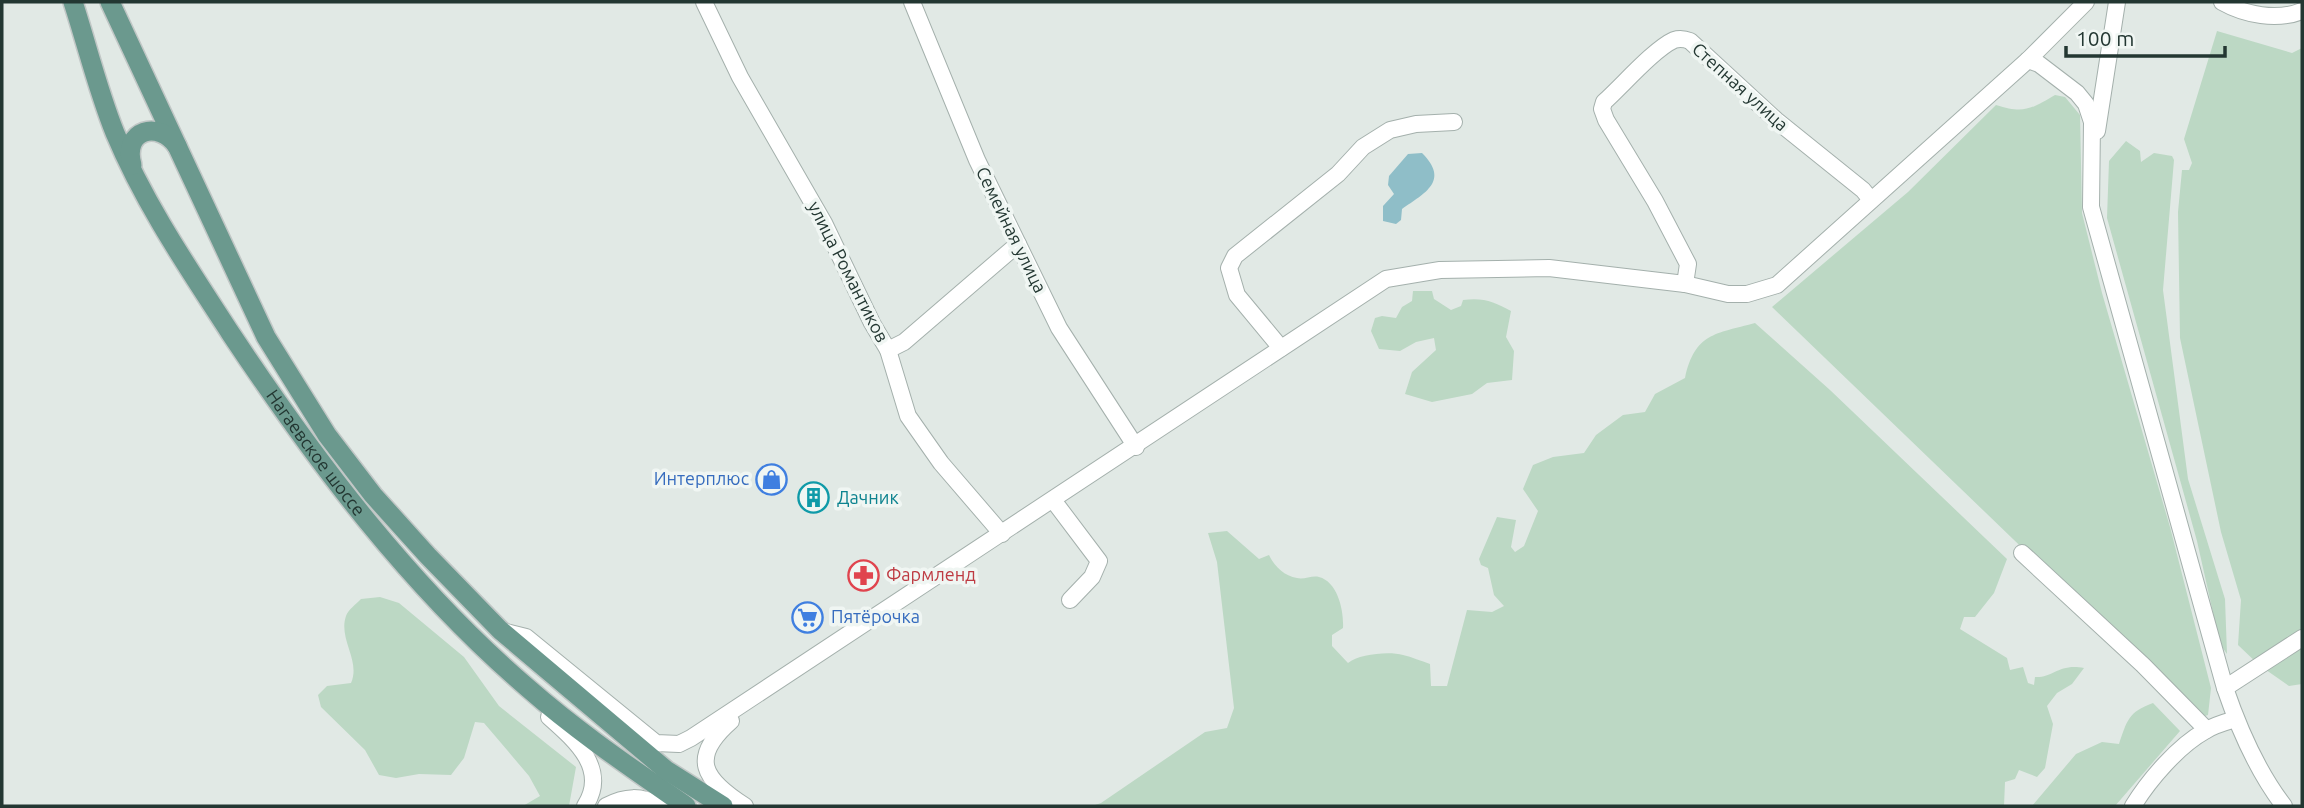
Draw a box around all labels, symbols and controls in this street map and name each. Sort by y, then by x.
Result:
scale bar [2066,14,2225,58]
text: 100 m [2076,26,2134,50]
street label: Степная улица [1689,38,1793,134]
street label: Семейная улица [973,163,1051,296]
street label: улица Романтиков [805,198,893,345]
street label: Нагаевское шоссе [263,386,370,519]
shop icon: Интерплюс [755,462,789,496]
place label: Интерплюс [654,468,749,488]
building icon: Дачник [797,481,831,515]
place label: Дачник [837,487,899,507]
pharmacy icon: Фармленд [846,558,880,592]
place label: Фармленд [886,564,976,584]
supermarket icon: Пятёрочка [791,600,825,634]
place label: Пятёрочка [831,606,920,626]

